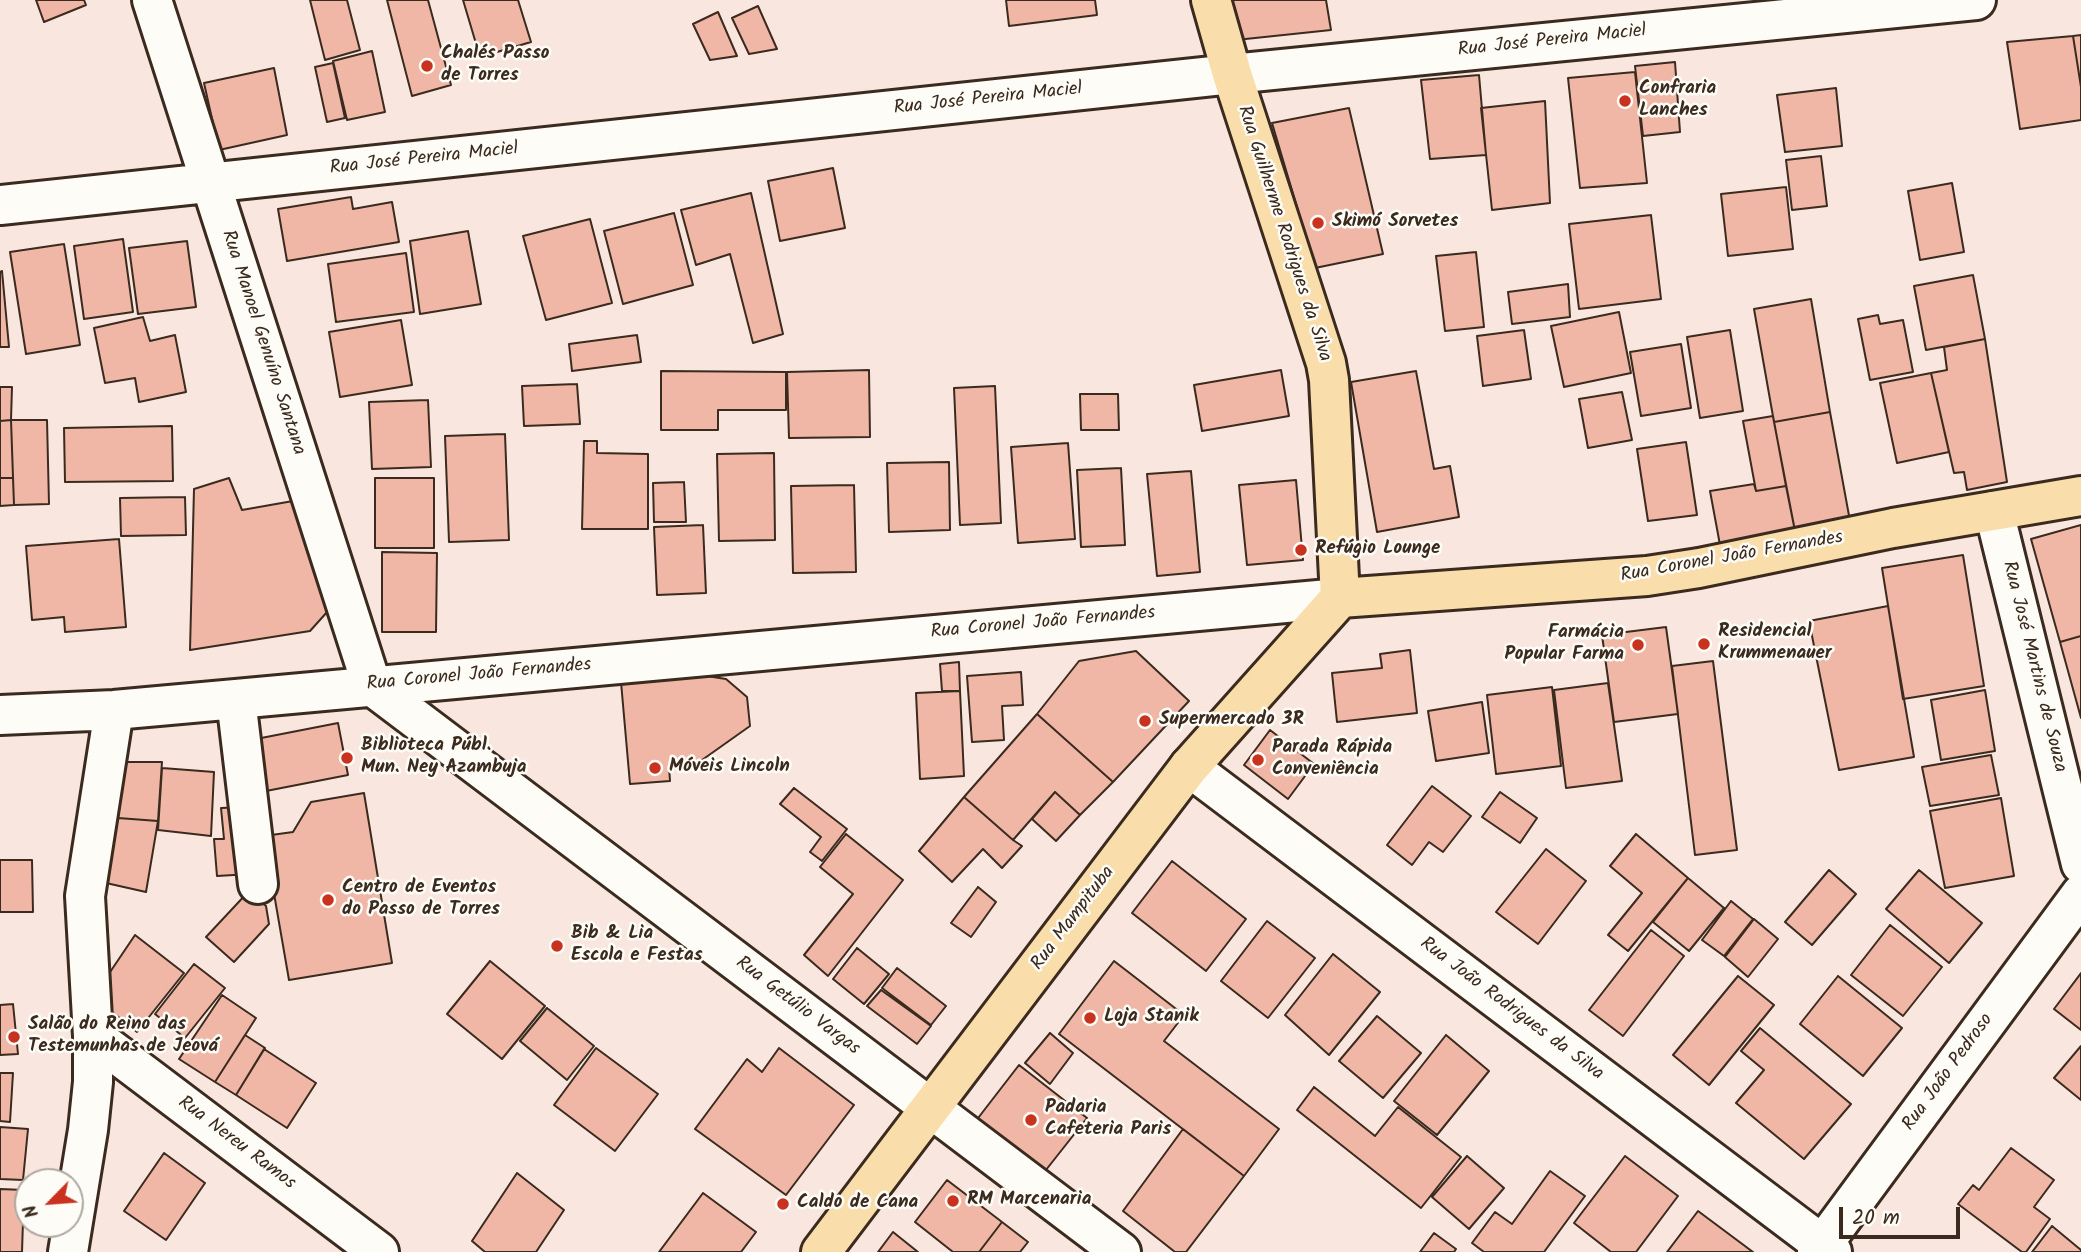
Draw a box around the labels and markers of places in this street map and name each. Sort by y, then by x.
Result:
place label: Chalés Passo de Torres [441,44,550,88]
marker: Chalés Passo de Torres [419,58,435,74]
place label: Confraria Lanches [1639,79,1716,123]
marker: Confraria Lanches [1617,93,1633,109]
place label: Skimó Sorvetes [1332,212,1458,234]
marker: Skimó Sorvetes [1310,215,1326,231]
place label: Refúgio Lounge [1315,539,1440,561]
marker: Refúgio Lounge [1293,542,1309,558]
place label: Residencial Krummenauer [1718,622,1832,666]
place label: Farmácia Popular Farma [1504,623,1624,667]
marker: Residencial Krummenauer [1696,636,1712,652]
marker: Farmácia Popular Farma [1630,637,1646,653]
place label: Supermercado 3R [1159,710,1304,732]
marker: Supermercado 3R [1137,713,1153,729]
place label: Biblioteca Públ. Mun. Ney Azambuja [361,736,526,780]
place label: Parada Rápida Conveniência [1272,738,1392,782]
marker: Biblioteca Públ. Mun. Ney Azambuja [339,750,355,766]
marker: Parada Rápida Conveniência [1250,752,1266,768]
place label: Móveis Lincoln [669,757,790,779]
marker: Móveis Lincoln [647,760,663,776]
place label: Centro de Eventos do Passo de Torres [342,878,500,922]
marker: Centro de Eventos do Passo de Torres [320,892,336,908]
place label: Bib & Lia Escola e Festas [571,924,703,968]
marker: Bib & Lia Escola e Festas [549,938,565,954]
place label: Loja Stanik [1104,1007,1199,1029]
marker: Loja Stanik [1082,1010,1098,1026]
place label: Salão do Reino das Testemunhas de Jeová [28,1015,218,1059]
marker: Salão do Reino das Testemunhas de Jeová [6,1029,22,1045]
place label: Padaria Cafeteria Paris [1045,1098,1171,1142]
marker: Padaria Cafeteria Paris [1023,1112,1039,1128]
place label: RM Marcenaria [967,1190,1091,1212]
place label: Caldo de Cana [797,1193,918,1215]
marker: RM Marcenaria [945,1193,961,1209]
marker: Caldo de Cana [775,1196,791,1212]

